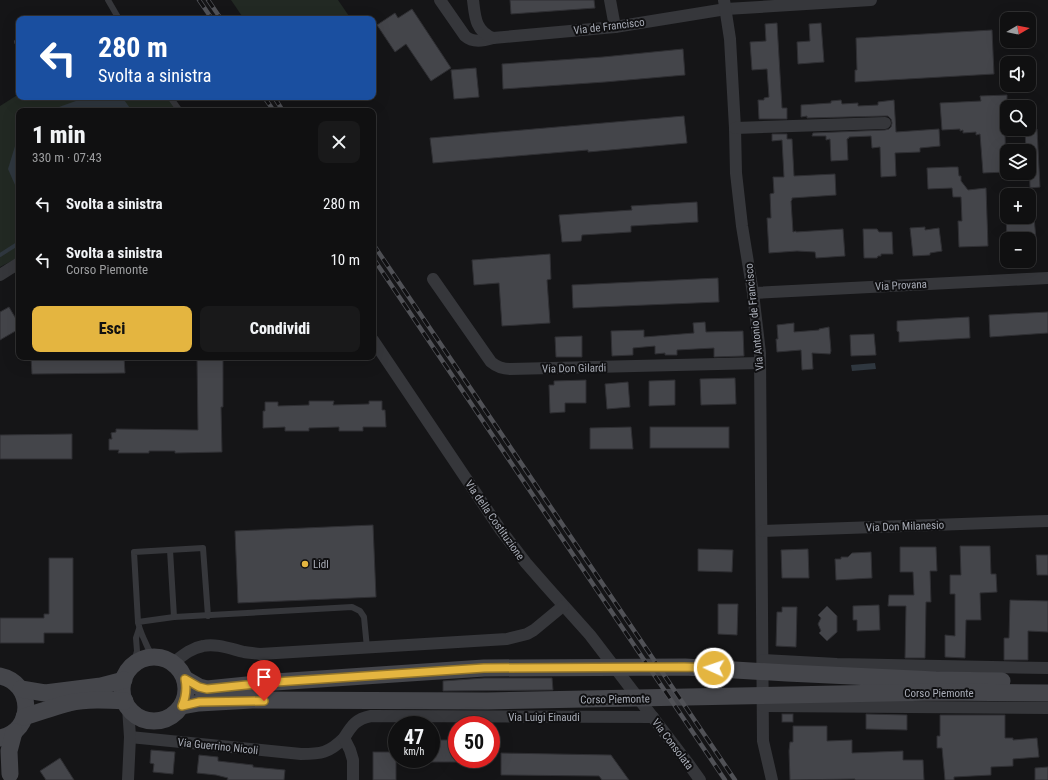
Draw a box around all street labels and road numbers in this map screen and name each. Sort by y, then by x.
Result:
street label: Via de Francisco [573,16,646,37]
street label: Via Antonio de Francisco [742,262,767,371]
street label: Via Provana [875,278,927,293]
street label: Via Don Gilardi [542,361,606,376]
street label: Via della Costituzione [462,478,527,563]
street label: Via Don Milanesio [866,519,945,534]
street label: Corso Piemonte [904,687,974,700]
street label: Corso Piemonte [580,692,650,707]
street label: Via Luigi Einaudi [508,711,580,724]
street label: Via Consolata [649,716,696,772]
street label: Via Guerrino Nicoli [177,736,259,757]

